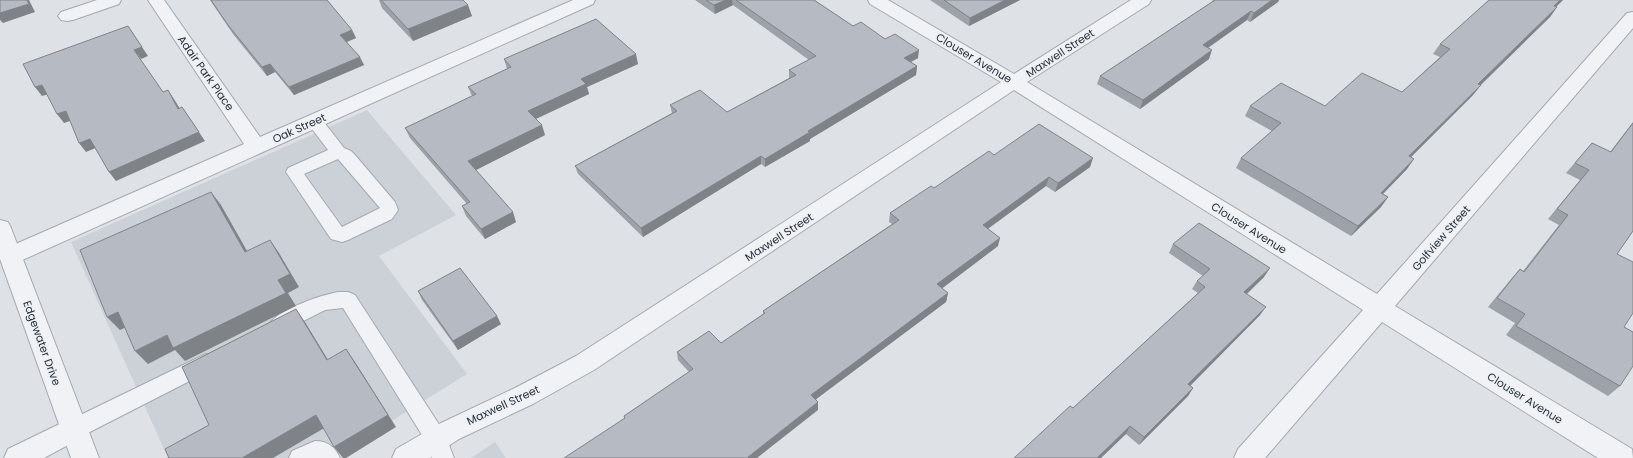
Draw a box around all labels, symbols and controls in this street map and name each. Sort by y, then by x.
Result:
street label: Maxwell Street [1023,25,1097,81]
street label: Clouser Avenue [933,29,1015,87]
street label: Adair Park Place [174,32,238,114]
street label: Oak Street [270,109,328,147]
street label: Clouser Avenue [1208,198,1290,258]
street label: Golfview Street [1408,202,1474,274]
street label: Maxwell Street [742,209,816,265]
street label: Edgewater Drive [19,298,65,388]
street label: Clouser Avenue [1484,368,1566,428]
street label: Maxwell Street [464,381,542,429]

